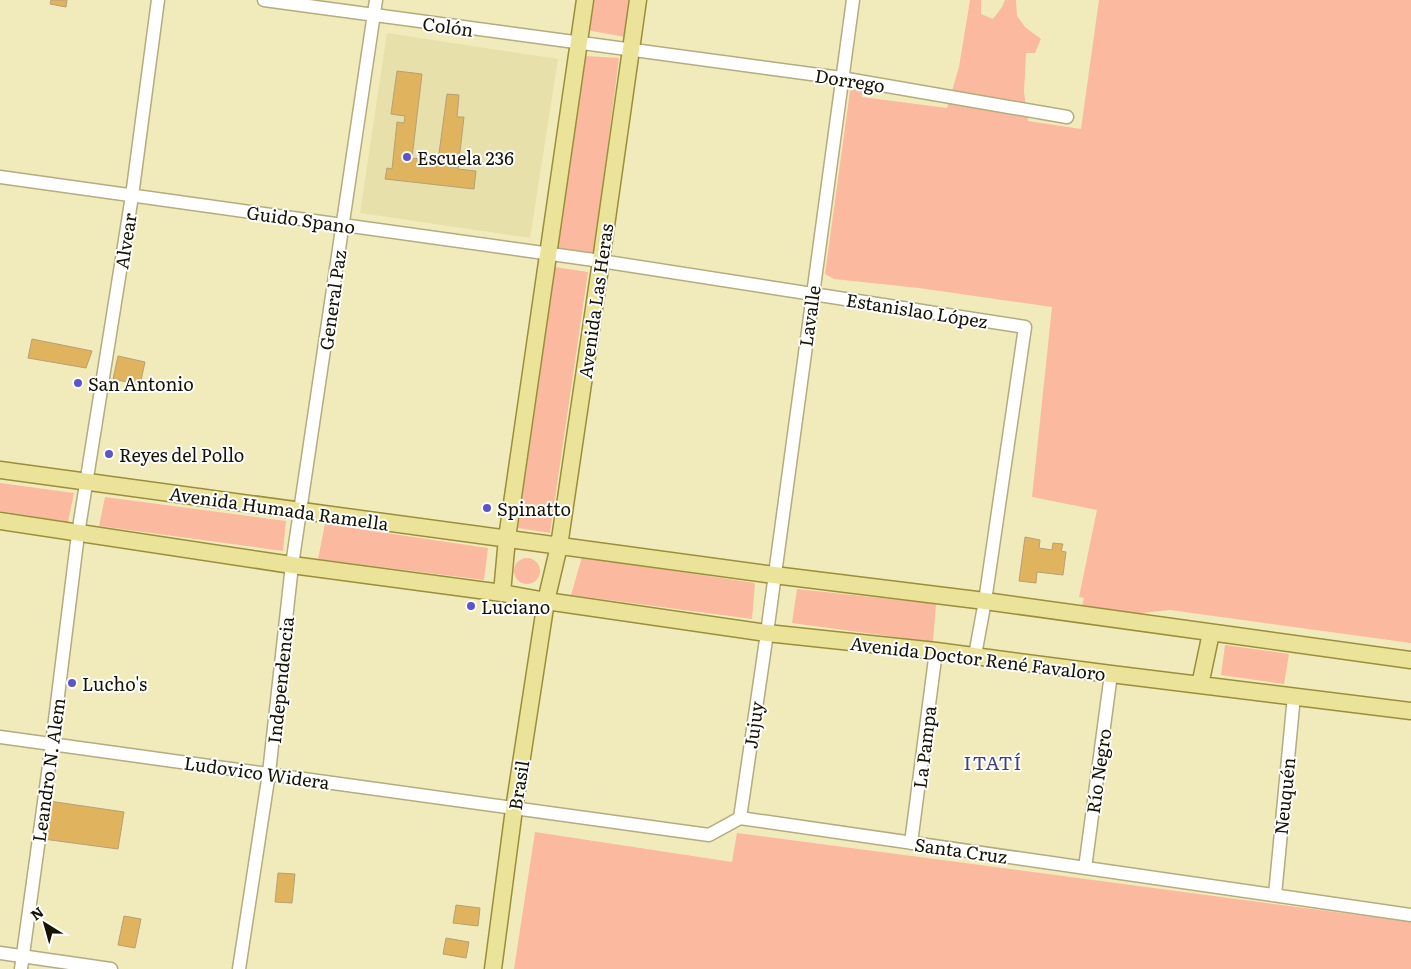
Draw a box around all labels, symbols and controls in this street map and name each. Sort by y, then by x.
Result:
street label: Colón [421,9,475,43]
street label: Dorrego [813,61,887,99]
place label: Escuela 236 [417,144,514,171]
marker: Escuela 236 [401,151,413,163]
street label: Guido Spano [245,198,357,240]
street label: Alvear [107,211,143,271]
street label: Avenida Las Heras [571,222,619,380]
street label: General Paz [312,248,352,352]
street label: Lavalle [791,284,827,348]
street label: Estanislao López [844,285,990,335]
place label: San Antonio [88,370,194,397]
marker: San Antonio [72,377,84,389]
place label: Reyes del Pollo [119,441,244,468]
marker: Reyes del Pollo [103,448,115,460]
street label: Avenida Humada Ramella [168,479,391,537]
place label: Spinatto [497,495,571,522]
marker: Spinatto [481,502,493,514]
place label: Luciano [481,593,550,620]
marker: Luciano [465,600,477,612]
street label: Independencia [260,615,300,745]
street label: Avenida Doctor René Favaloro [849,629,1107,687]
place label: Lucho's [82,670,147,697]
marker: Lucho's [66,677,78,689]
street label: Leandro N. Alem [25,696,71,844]
street label: Jujuy [736,699,770,750]
street label: La Pampa [906,704,943,790]
street label: Río Negro [1079,727,1117,815]
street label: Ludovico Widera [182,748,332,796]
district label: ITATÍ [964,748,1022,776]
street label: Neuquén [1267,756,1302,836]
street label: Brasil [501,758,535,812]
street label: Santa Cruz [913,830,1009,870]
north arrow [20,899,70,949]
text: N [26,901,47,924]

